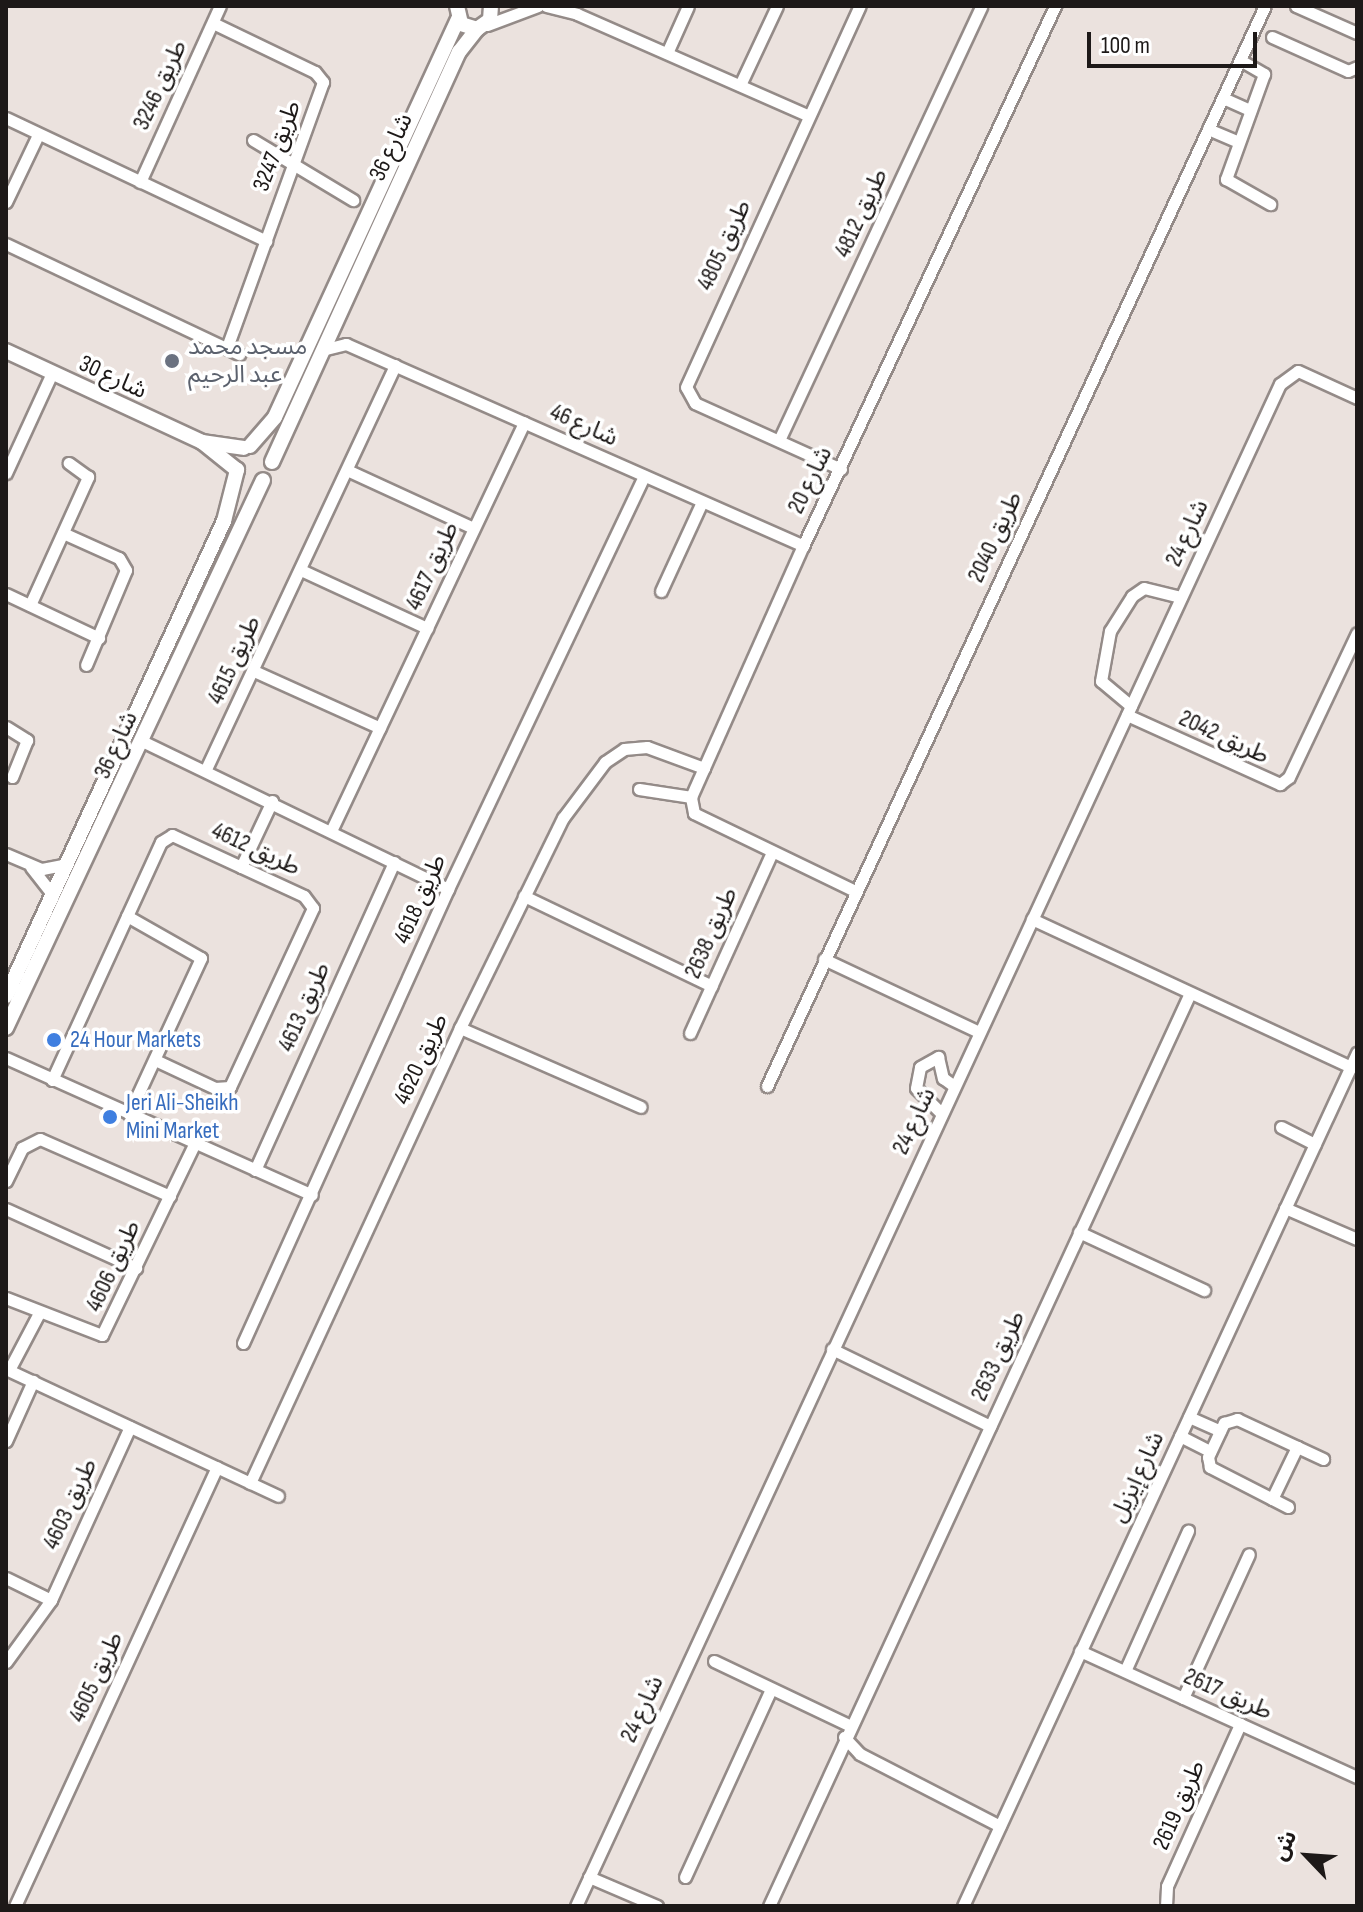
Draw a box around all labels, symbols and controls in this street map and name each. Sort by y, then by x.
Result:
scale bar [1091,16,1261,66]
text: 100 m [1101,31,1150,60]
street label: طريق 3246 [127,36,193,134]
street label: طريق 3247 [247,97,307,195]
street label: شارع 36 [363,109,419,185]
street label: طريق 4812 [828,164,894,262]
street label: طريق 4805 [691,195,757,295]
place label: مسجد محمد عبد الرحيم [188,333,307,389]
street label: شارع 30 [75,349,151,405]
marker: مسجد محمد عبد الرحيم [163,352,181,370]
street label: شارع 46 [546,397,622,453]
street label: شارع 20 [781,442,839,518]
street label: طريق 2040 [962,487,1028,587]
street label: شارع 24 [1159,495,1215,571]
street label: طريق 4617 [399,517,465,615]
street label: طريق 4615 [201,611,267,709]
street label: طريق 2042 [1174,704,1274,770]
street label: شارع 36 [88,707,144,783]
street label: طريق 4612 [207,816,305,882]
street label: طريق 4618 [388,850,452,948]
street label: طريق 2638 [678,883,744,983]
street label: طريق 4613 [272,958,336,1056]
street label: طريق 4620 [388,1009,454,1109]
place label: 24 Hour Markets [70,1026,201,1054]
marker: 24 Hour Markets [45,1031,63,1049]
street label: شارع 24 [886,1083,942,1159]
place label: Jeri Ali-Sheikh Mini Market [126,1089,238,1145]
marker: Jeri Ali-Sheikh Mini Market [101,1108,119,1126]
street label: طريق 4606 [79,1216,147,1316]
street label: طريق 2633 [965,1306,1031,1406]
street label: شارع إيزيل [1103,1427,1171,1527]
street label: طريق 4603 [37,1454,103,1554]
street label: طريق 4605 [63,1627,129,1727]
street label: طريق 2617 [1179,1662,1277,1726]
street label: شارع 24 [614,1671,670,1747]
street label: طريق 2619 [1147,1756,1211,1854]
north arrow [1267,1816,1347,1896]
text: ش [1266,1826,1303,1865]

